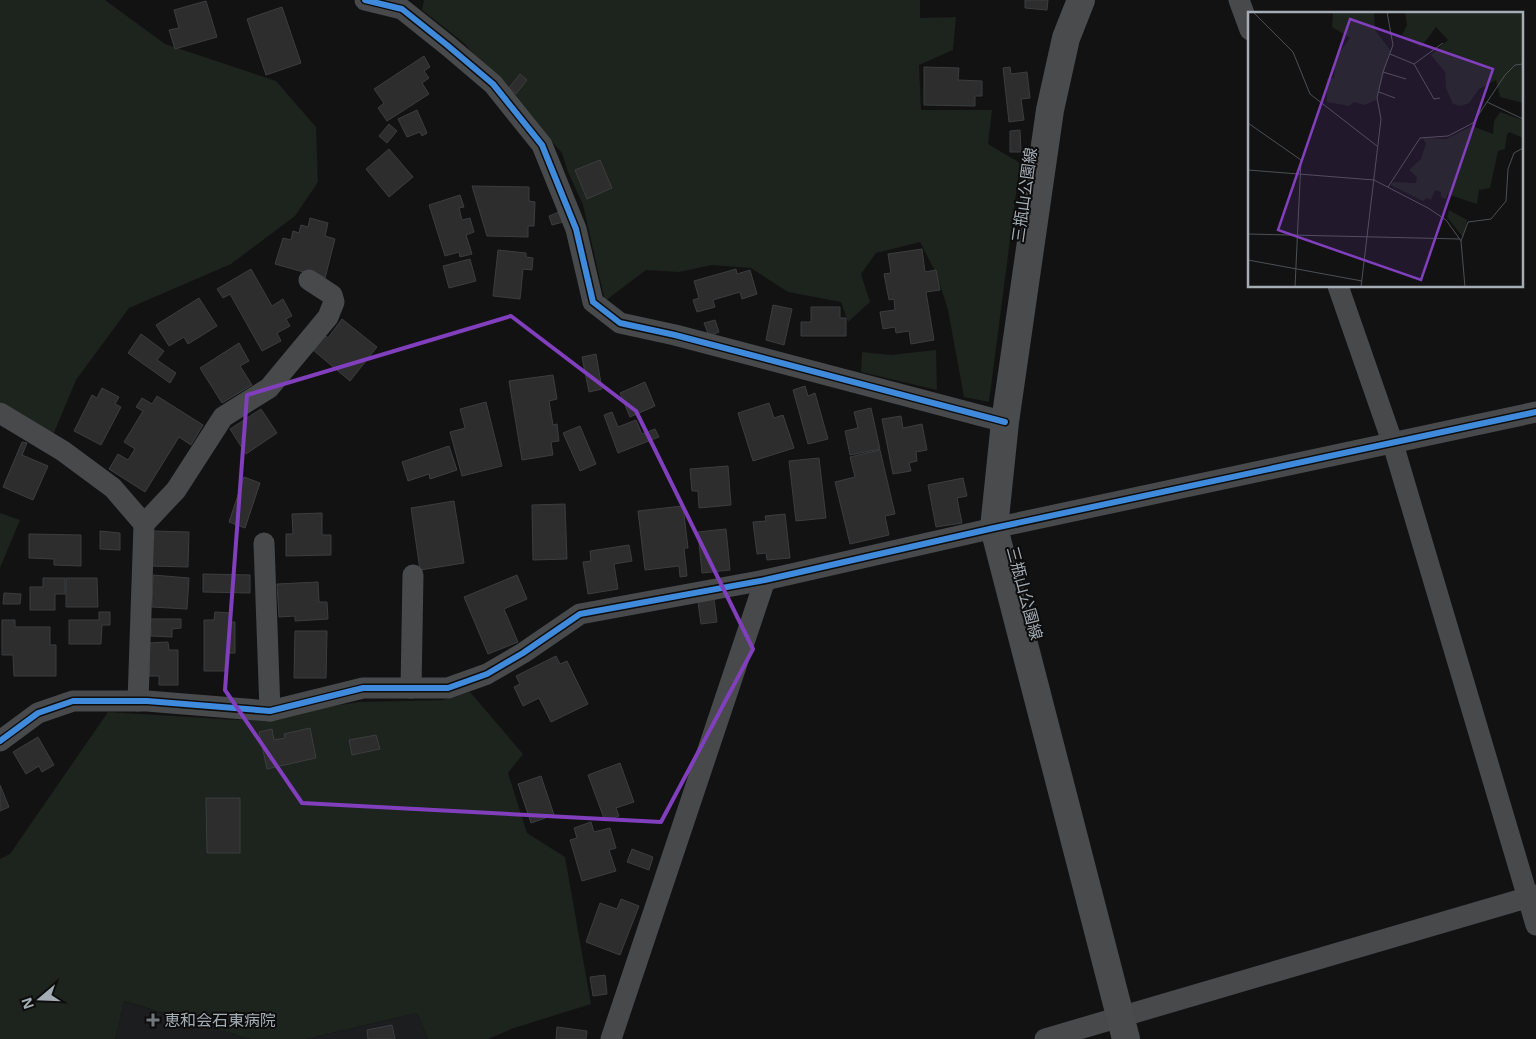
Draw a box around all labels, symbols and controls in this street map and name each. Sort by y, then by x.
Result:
inset map [1248,12,1524,288]
street label: 三瓶山公園線 [1006,146,1042,244]
street label: 三瓶山公園線 [1002,544,1048,642]
north arrow [15,974,65,1024]
text: N [16,995,38,1012]
place label: 恵和会石東病院 [164,1009,276,1031]
marker: 恵和会石東病院 [146,1013,160,1027]

